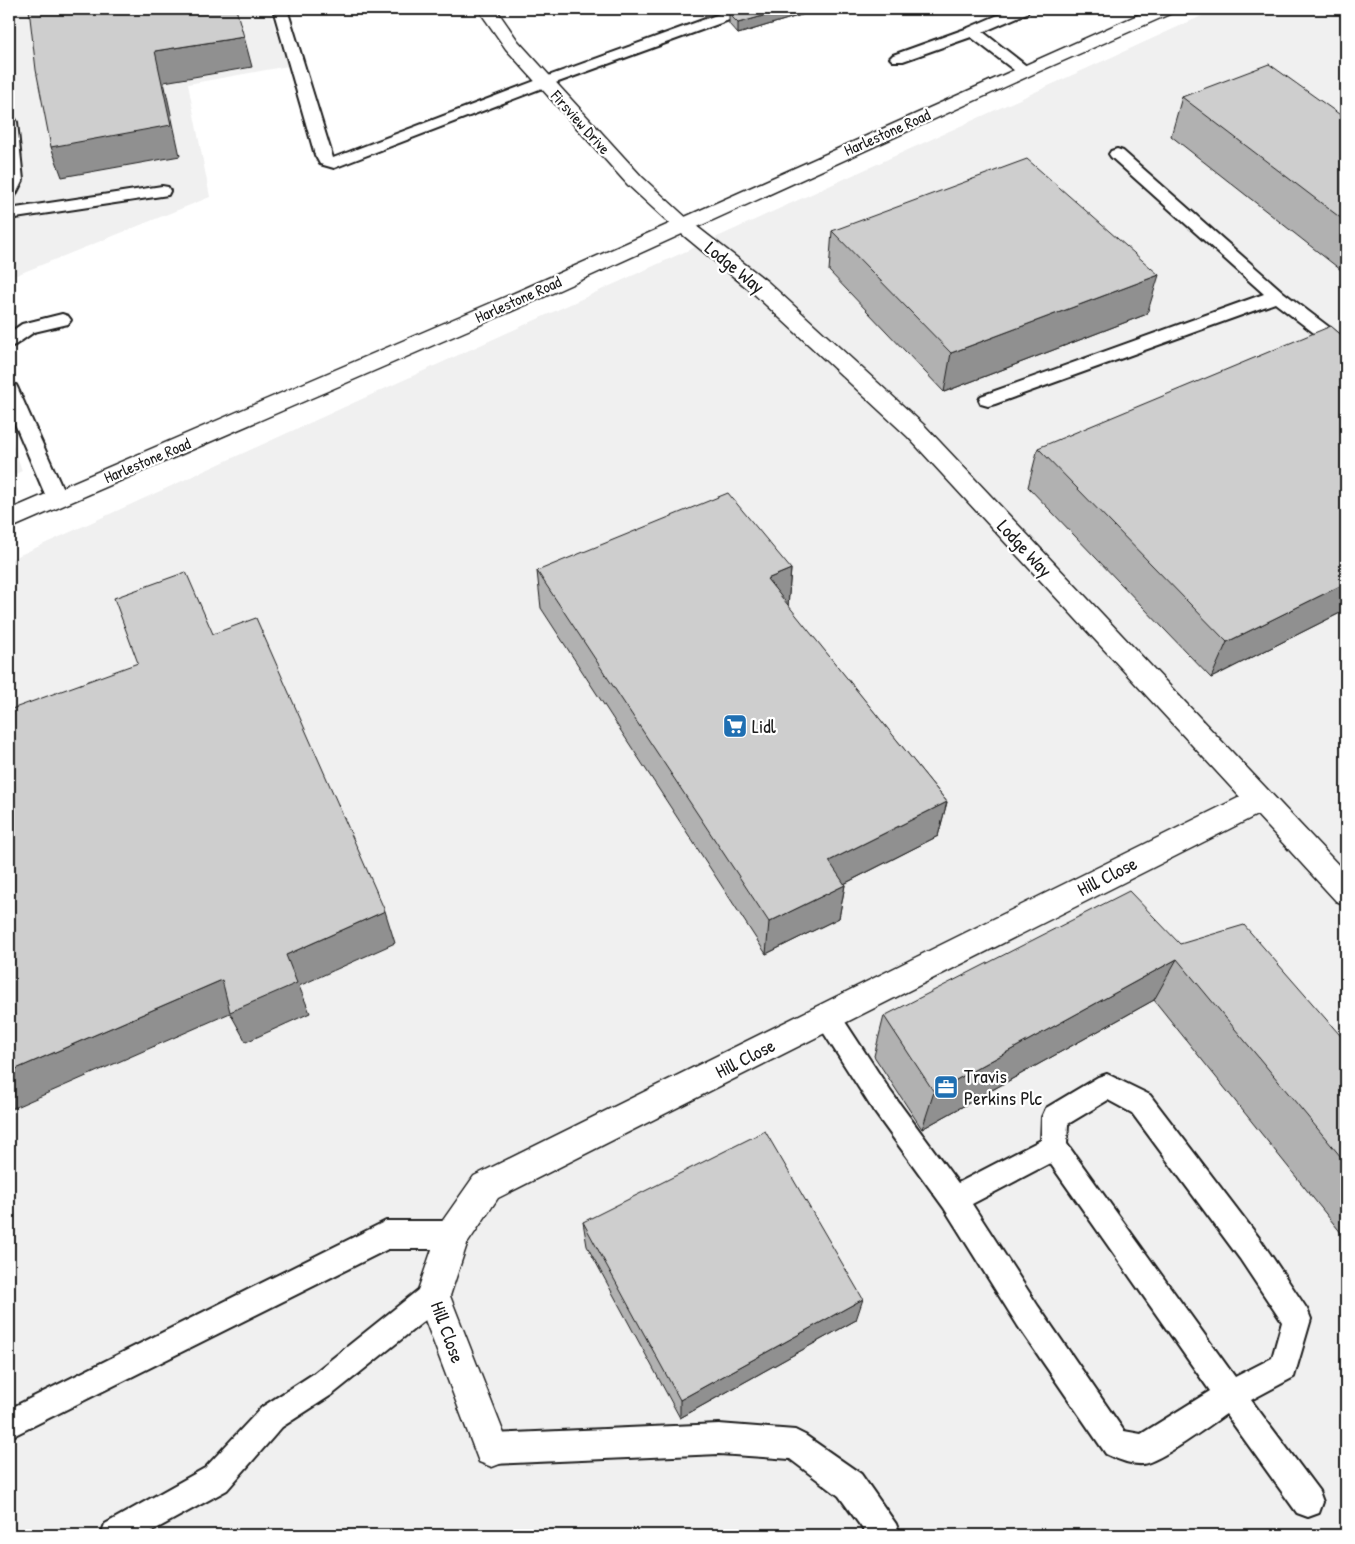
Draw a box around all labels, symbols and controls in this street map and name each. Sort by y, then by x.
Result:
street label: Firsview Drive [546,84,616,159]
street label: Harlestone Road [840,103,934,161]
street label: Lodge Way [700,235,770,299]
street label: Harlestone Road [471,270,565,328]
street label: Harlestone Road [100,432,194,488]
street label: Lodge Way [992,514,1058,582]
supermarket icon: Lidl [722,713,748,739]
place label: Lidl [752,713,777,739]
street label: Hill Close [1073,850,1142,902]
street label: Hill Close [711,1032,780,1084]
place label: Travis Perkins Plc [964,1063,1043,1111]
office icon: Travis Perkins Plc [933,1074,959,1100]
street label: Hill Close [425,1298,471,1367]

